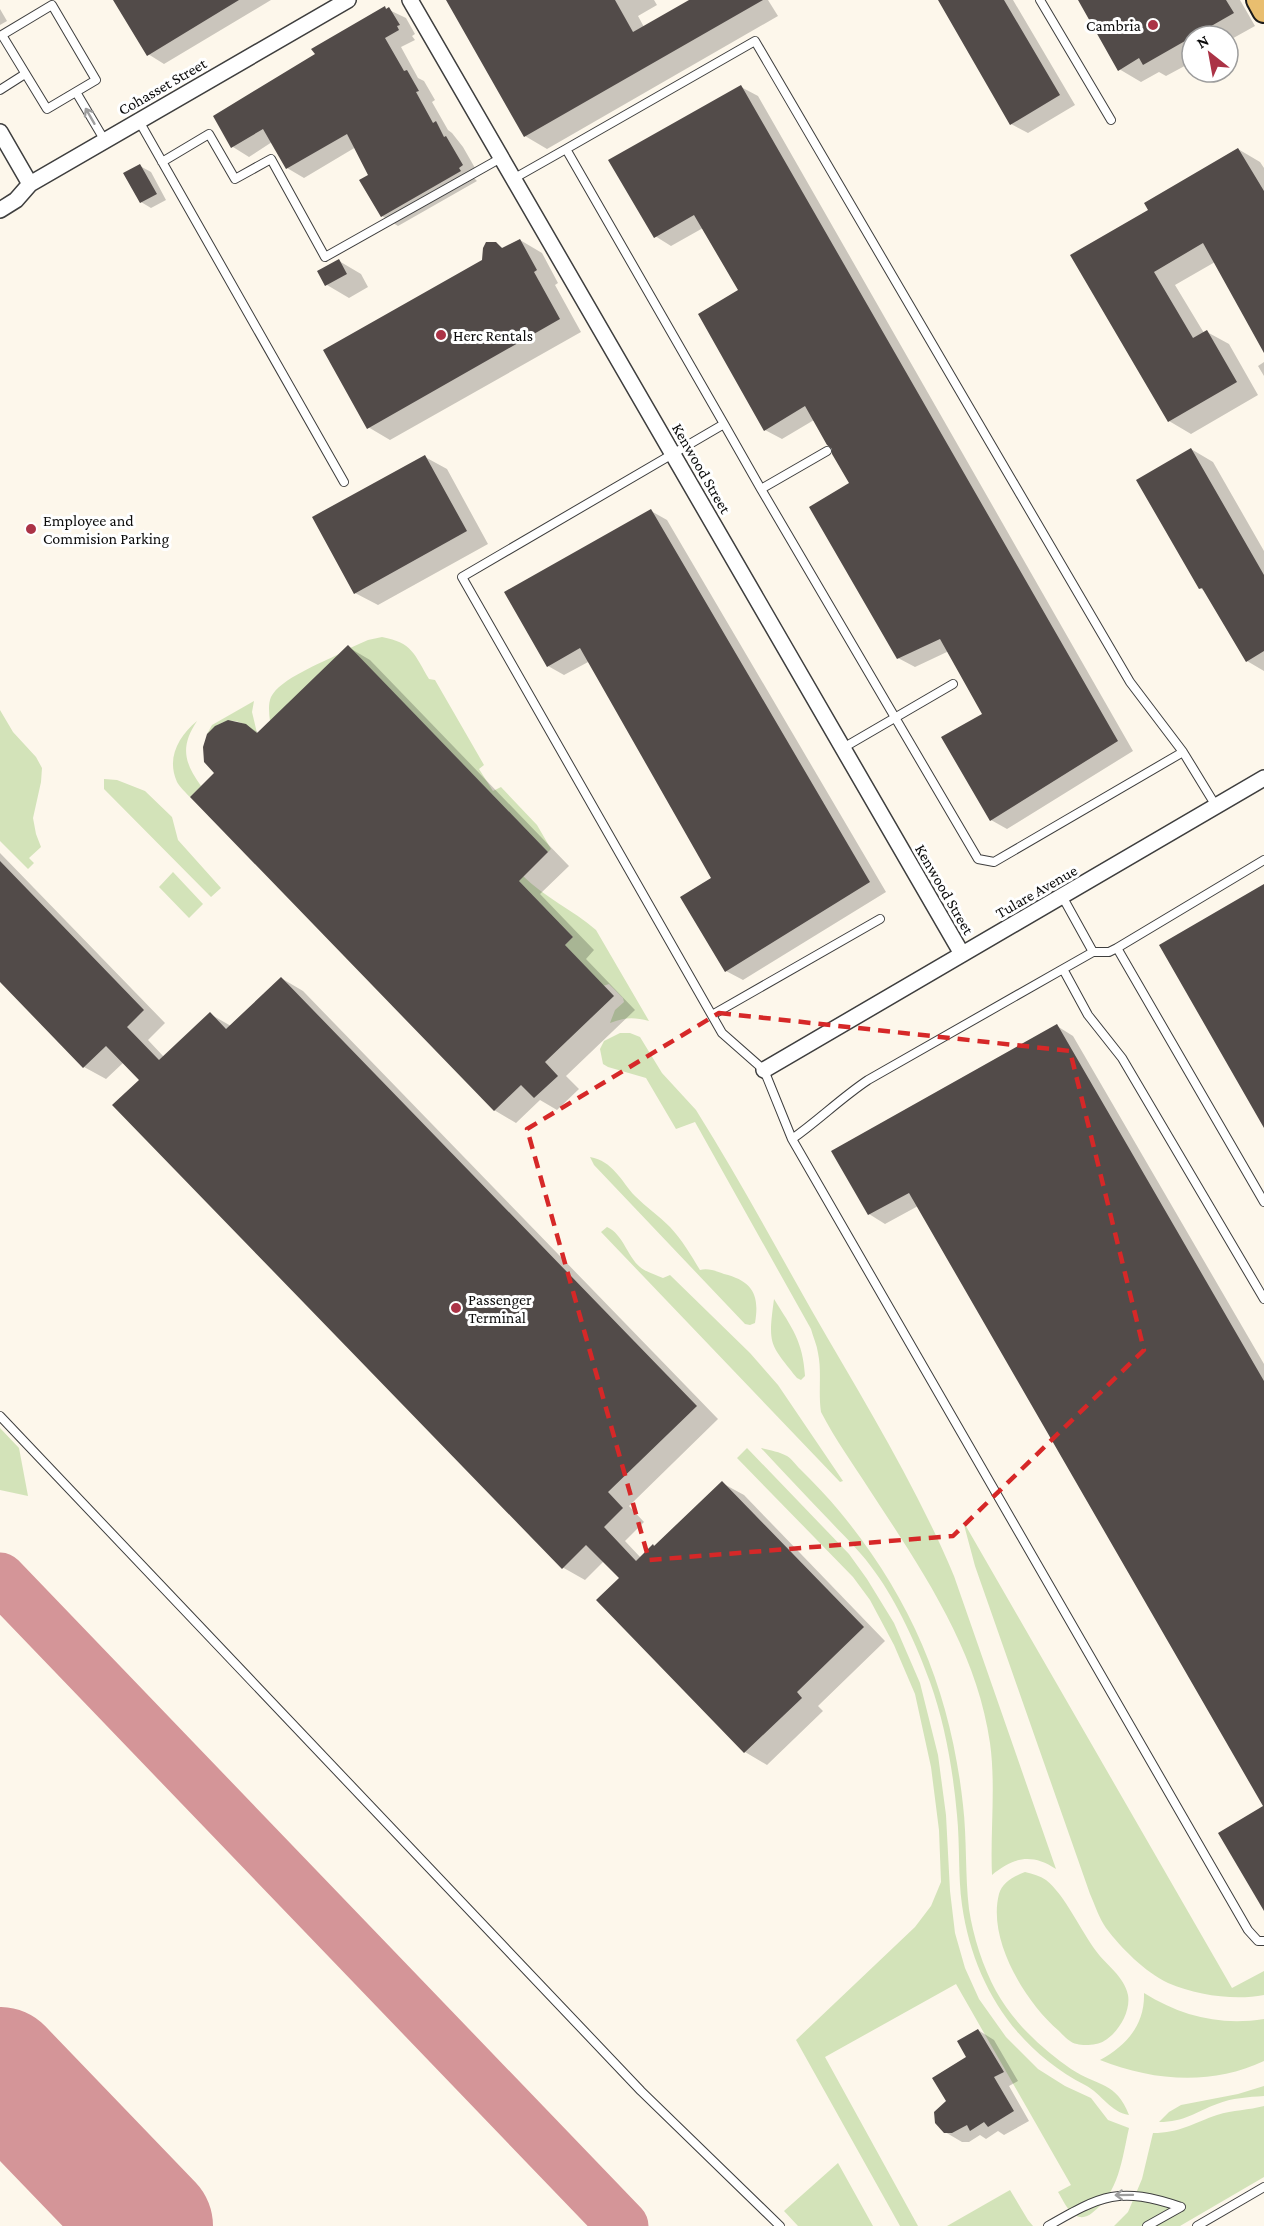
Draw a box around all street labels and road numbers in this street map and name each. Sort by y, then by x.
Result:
street label: Cohasset Street [115,54,210,118]
street label: Kenwood Street [669,420,735,517]
street label: Kenwood Street [912,841,978,938]
street label: Tulare Avenue [993,861,1080,922]

